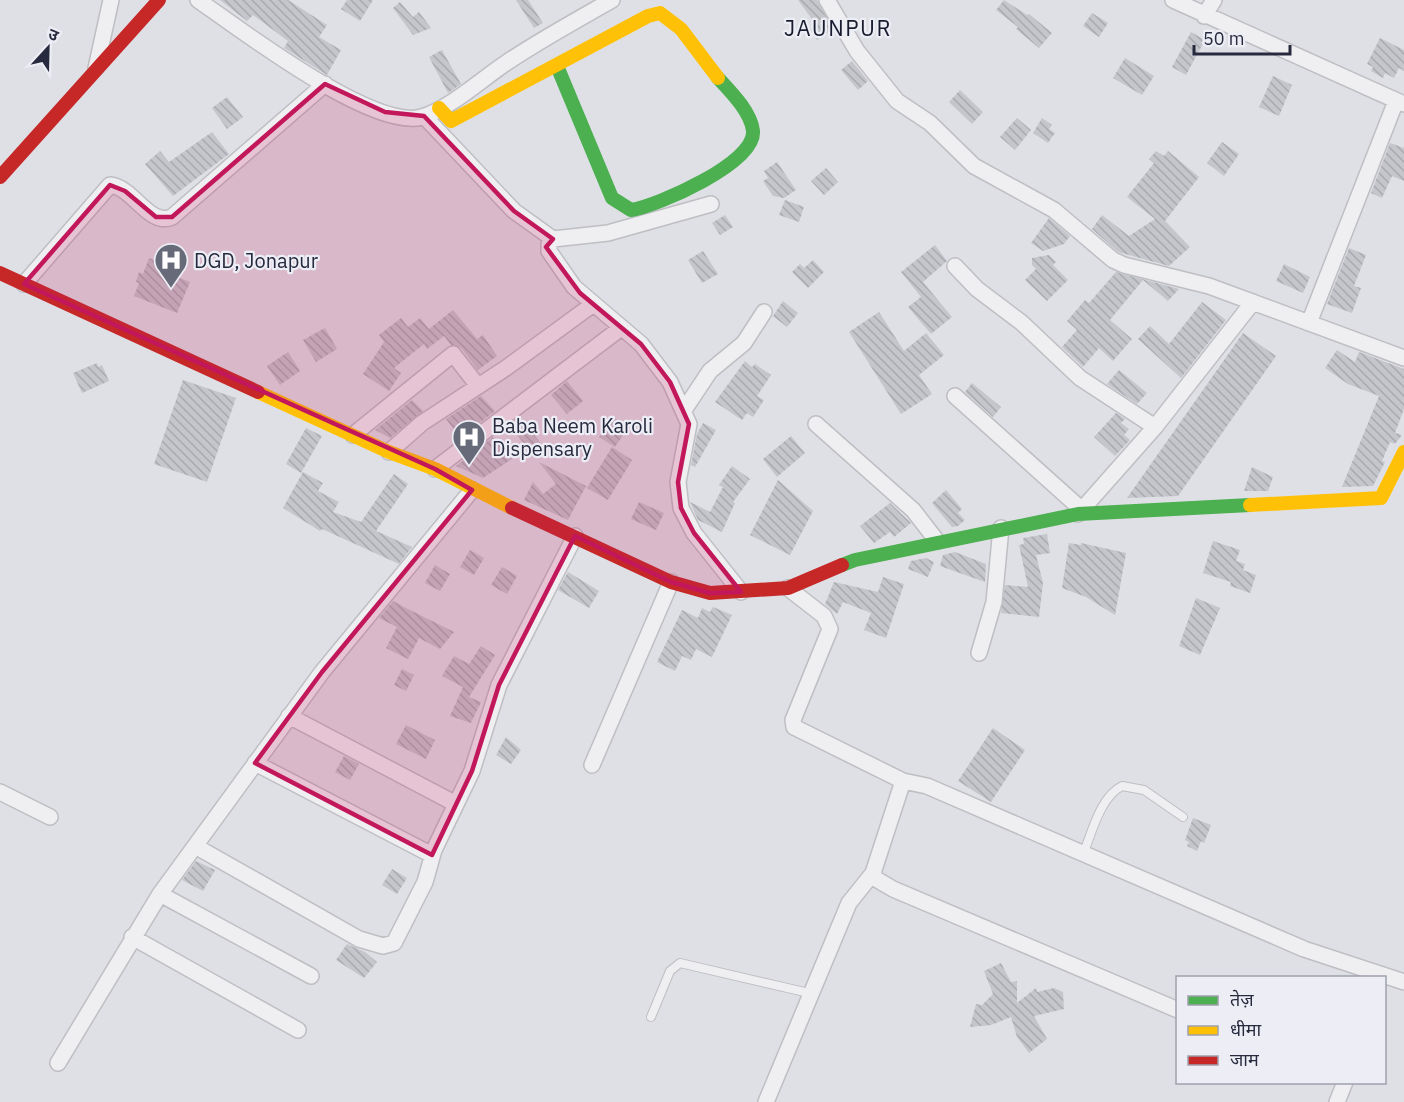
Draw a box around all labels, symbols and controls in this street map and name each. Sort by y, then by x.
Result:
district label: JAUNPUR [784,13,892,42]
north arrow [18,18,78,78]
scale bar [1194,18,1290,56]
text: उ [46,23,62,45]
text: 50 m [1203,27,1245,50]
hospital icon: DGD, Jonapur [153,242,189,289]
place label: DGD, Jonapur [194,247,318,274]
place label: Baba Neem Karoli Dispensary [492,412,653,462]
hospital icon: Baba Neem Karoli Dispensary [451,419,487,466]
legend [1176,976,1386,1084]
text: तेज़ [1230,988,1254,1011]
text: धीमा [1230,1018,1261,1041]
text: जाम [1230,1048,1260,1071]

